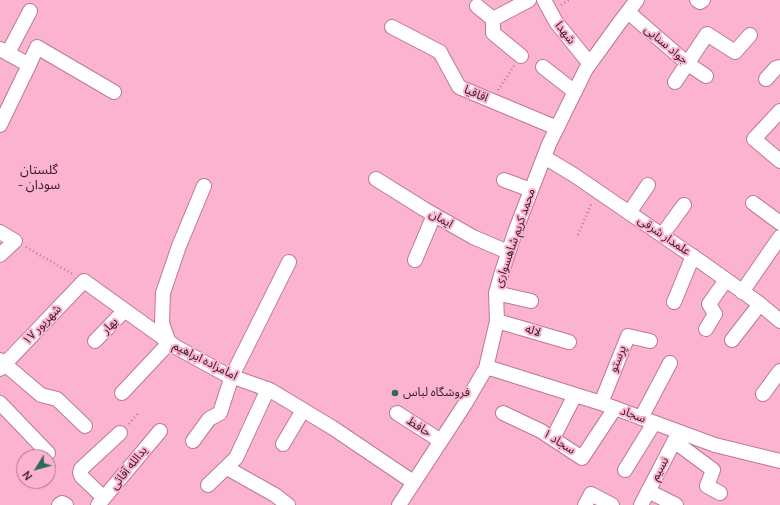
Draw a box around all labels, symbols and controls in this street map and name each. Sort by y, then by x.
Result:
street label: شهدا [552,19,578,47]
street label: جواد سنایی [641,22,691,68]
street label: اقاقیا [462,82,490,106]
district label: گلستان - سودان [18,162,60,193]
street label: محمد کریم شاهسواری [491,187,539,289]
street label: ایمان [427,206,455,232]
street label: علمدار شرقی [635,213,693,259]
street label: ۱۷ شهریور [20,302,64,348]
street label: بهار [99,315,121,337]
street label: لاله [523,322,543,340]
street label: امامزاده ابراهیم [170,339,240,383]
street label: پرستو [606,344,630,374]
place label: فروشگاه لباس [403,386,470,400]
marker: فروشگاه لباس [390,388,400,398]
street label: سجاد [618,404,648,426]
street label: حافظ [404,414,434,440]
street label: سجاد ۱ [540,426,578,458]
street label: یدالله آقائی [107,443,151,493]
north arrow [16,449,56,489]
street label: نسیم [648,455,672,483]
text: N [18,468,35,484]

